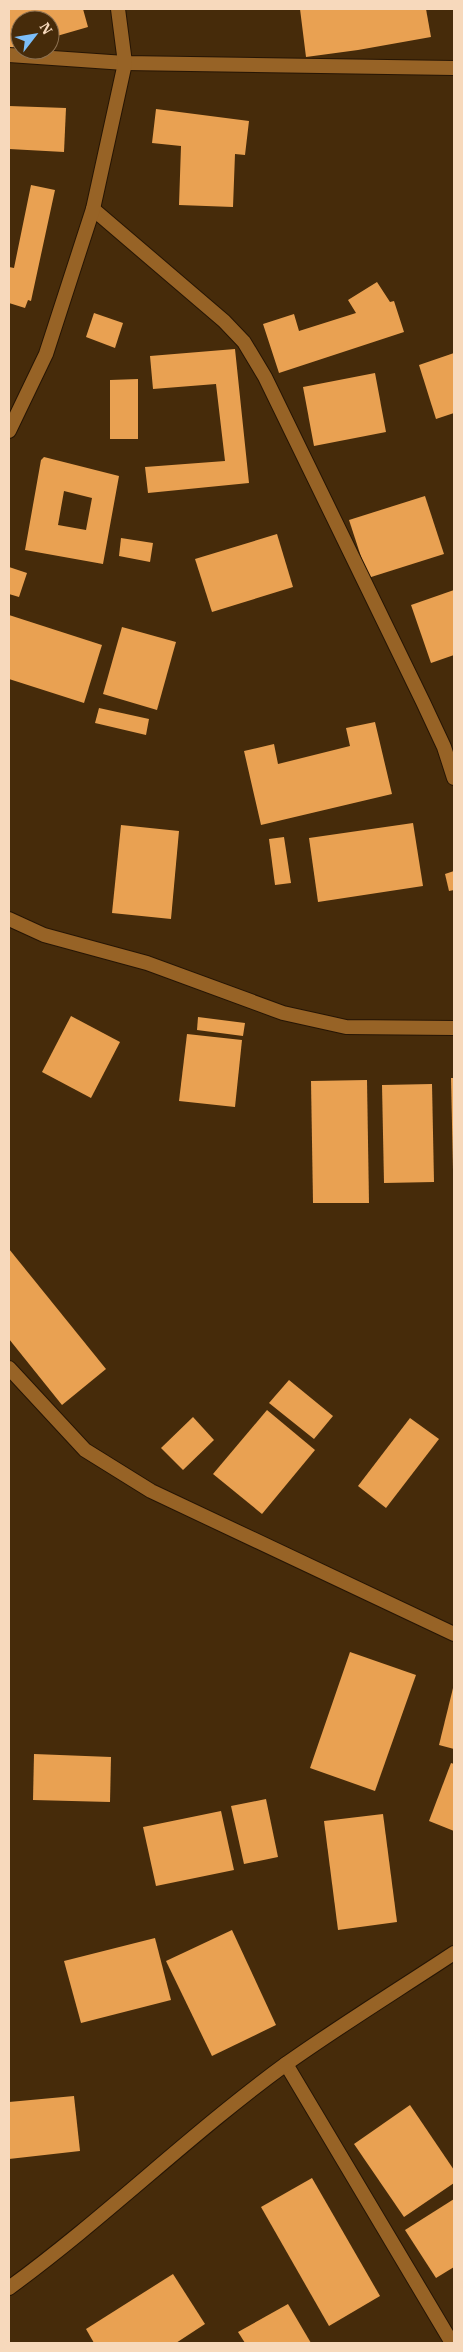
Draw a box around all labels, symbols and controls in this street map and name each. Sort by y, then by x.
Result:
north arrow [10,10,60,60]
text: N [36,19,57,38]

